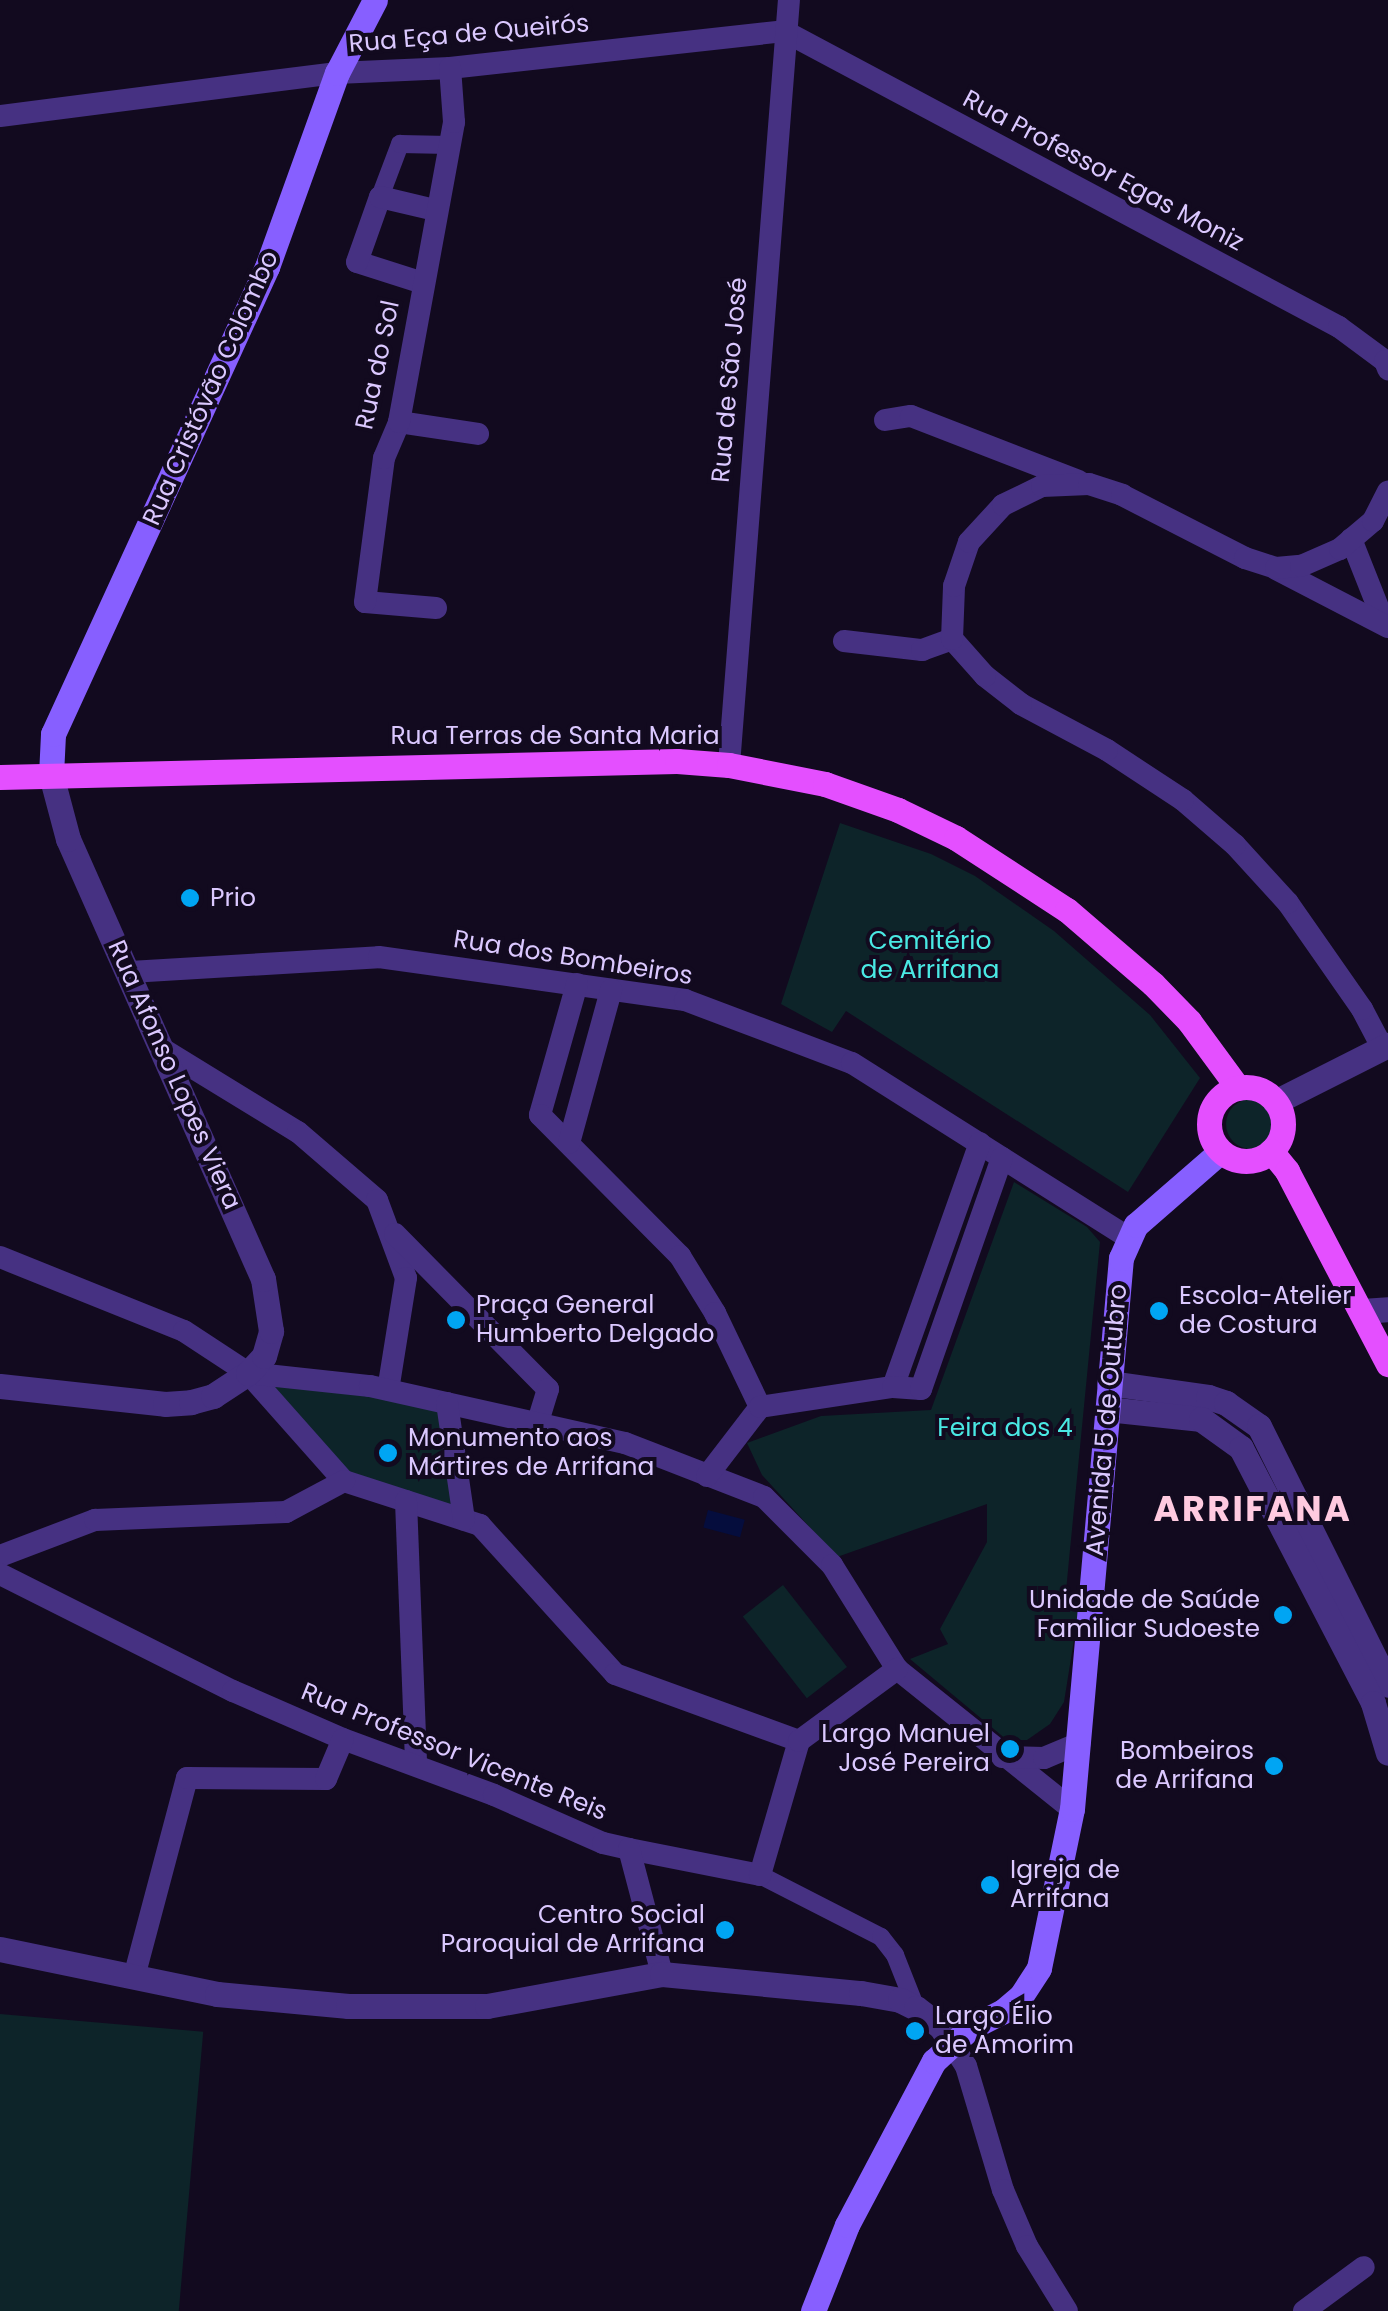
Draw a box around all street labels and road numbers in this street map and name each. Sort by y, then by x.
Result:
street label: Rua Eça de Queirós [348,9,590,59]
street label: Rua Professor Egas Moniz [957,84,1249,258]
street label: Rua Cristóvão Colombo [137,246,285,530]
street label: Rua de São José [706,276,754,484]
street label: Rua do Sol [350,298,406,432]
street label: Rua Terras de Santa Maria [390,721,720,751]
street label: Rua dos Bombeiros [451,924,695,992]
street label: Rua Afonso Lopes Viera [101,936,247,1214]
street label: Avenida 5 de Outubro [1080,1283,1134,1557]
street label: Rua Professor Vicente Reis [297,1677,611,1827]

